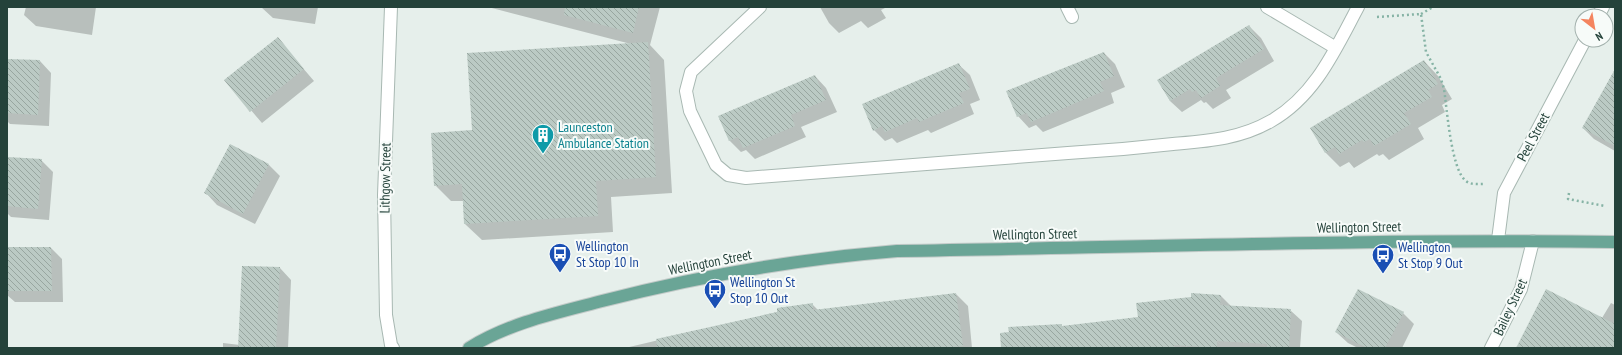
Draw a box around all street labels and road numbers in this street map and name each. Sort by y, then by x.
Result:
street label: Peel Street [1513,109,1553,164]
street label: Lithgow Street [375,142,395,214]
street label: Wellington Street [1317,217,1401,237]
street label: Wellington Street [993,224,1077,244]
street label: Wellington Street [667,245,753,279]
street label: Bailey Street [1489,275,1531,338]

